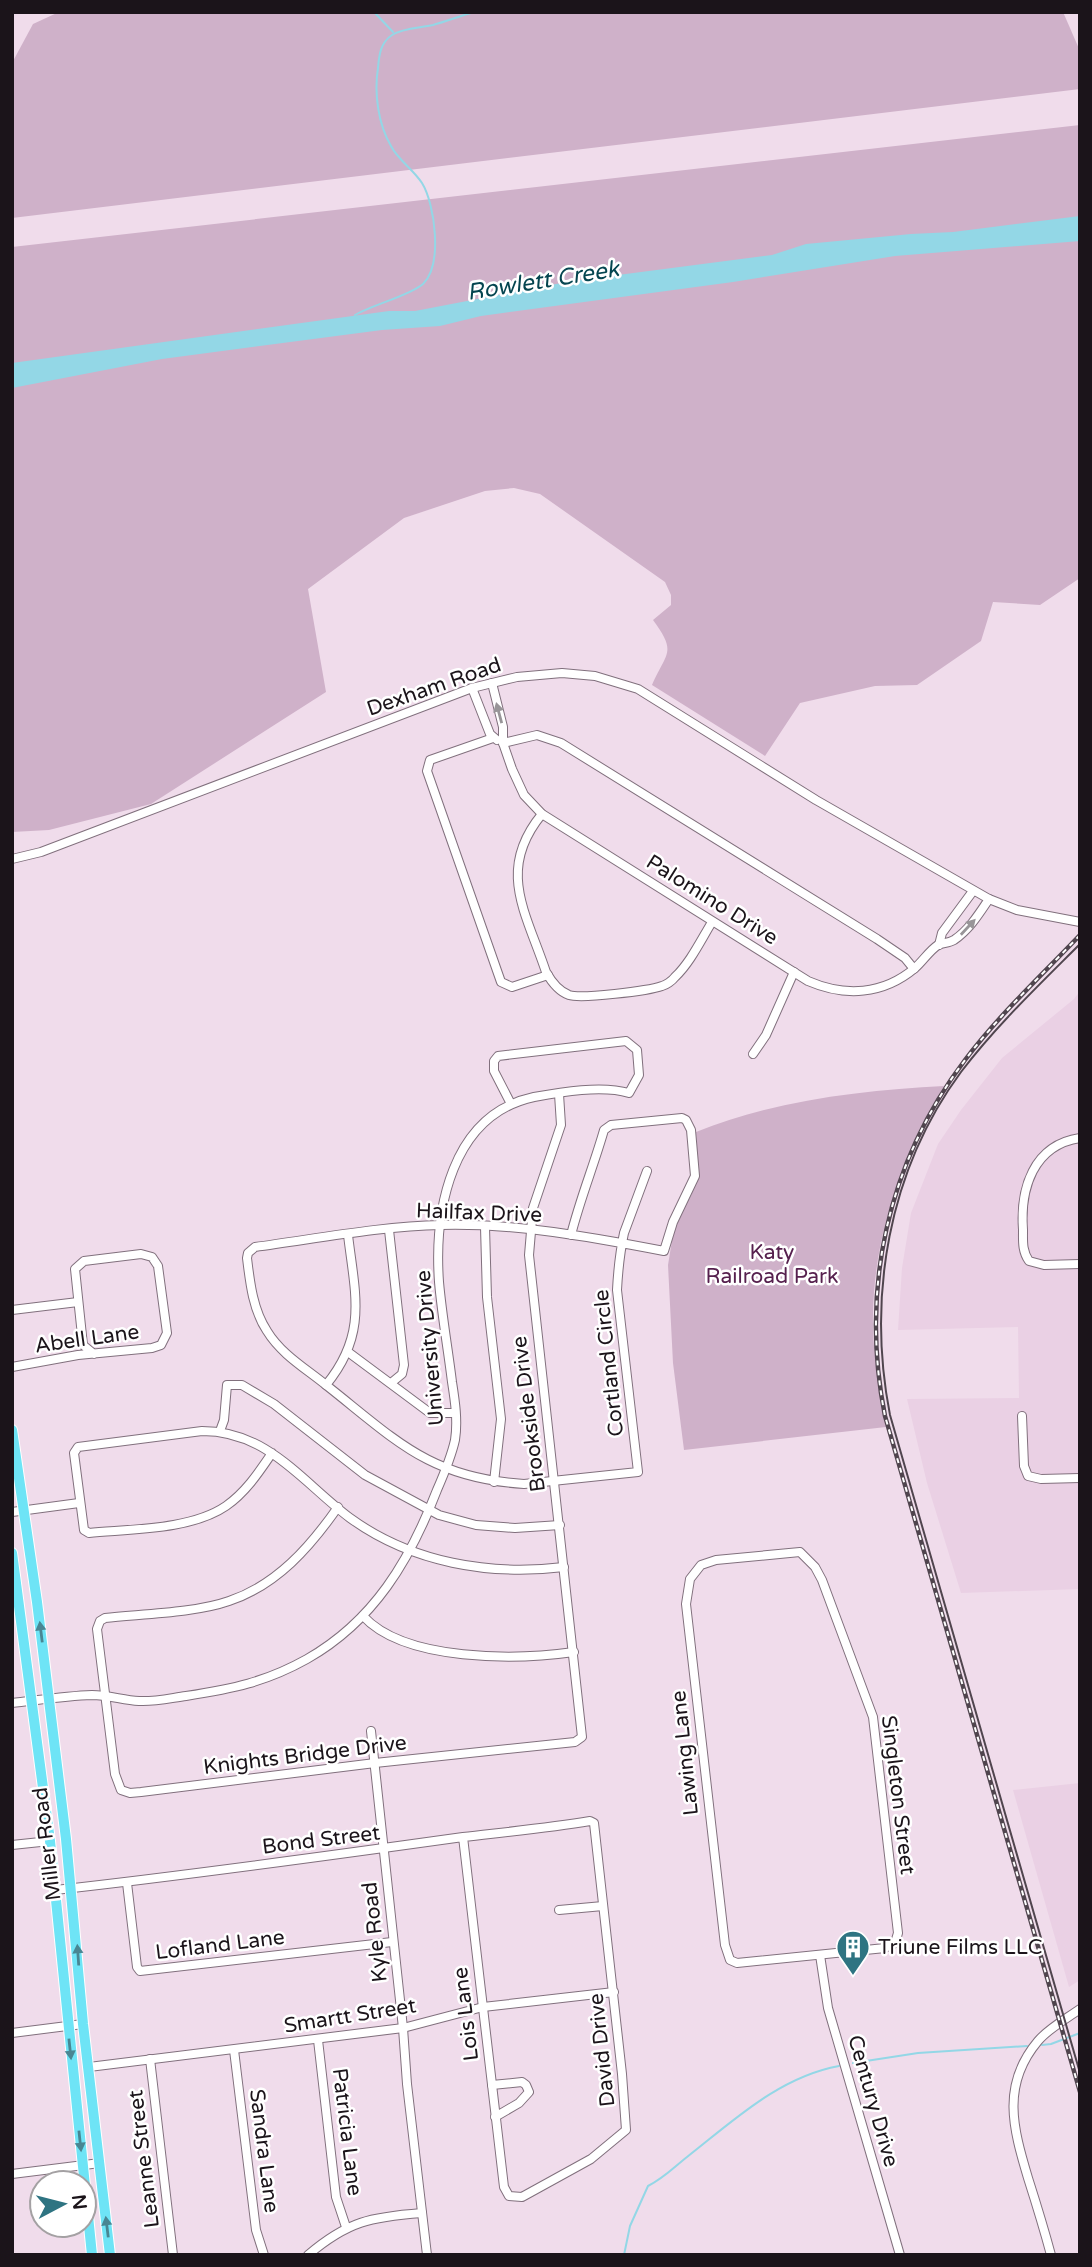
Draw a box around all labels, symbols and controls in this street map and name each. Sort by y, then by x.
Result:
water label: Rowlett Creek [465,255,622,307]
street label: Dexham Road [363,652,505,722]
one-way arrow [494,702,504,723]
street label: Palomino Drive [642,849,783,951]
one-way arrow [959,919,975,936]
street label: Hailfax Drive [416,1198,543,1228]
park label: Katy Railroad Park [705,1240,839,1289]
street label: University Drive [411,1269,449,1427]
street label: Cortland Circle [589,1288,629,1438]
street label: Abell Lane [33,1319,141,1359]
street label: Brookside Drive [507,1335,551,1493]
one-way arrow [35,1621,46,1643]
street label: Lawing Lane [666,1689,704,1817]
street label: Singleton Street [876,1714,920,1876]
street label: Knights Bridge Drive [202,1730,408,1780]
street label: Miller Road [28,1786,66,1902]
street label: Bond Street [261,1820,381,1860]
street label: Kyle Road [357,1881,393,1983]
street label: Lofland Lane [154,1925,286,1965]
building icon: Triune Films LLC [834,1928,872,1977]
place label: Triune Films LLC [878,1935,1042,1960]
one-way arrow [72,1944,83,1966]
street label: Lois Lane [448,1966,484,2062]
street label: David Drive [584,1992,620,2108]
street label: Smartt Street [282,1993,418,2039]
street label: Century Drive [842,2032,904,2170]
one-way arrow [65,2039,76,2061]
street label: Patricia Lane [327,2067,367,2197]
street label: Sandra Lane [244,2088,284,2214]
street label: Leanne Street [123,2089,165,2229]
one-way arrow [74,2130,85,2152]
north arrow [28,2169,98,2239]
text: N [67,2193,91,2211]
one-way arrow [102,2216,113,2238]

